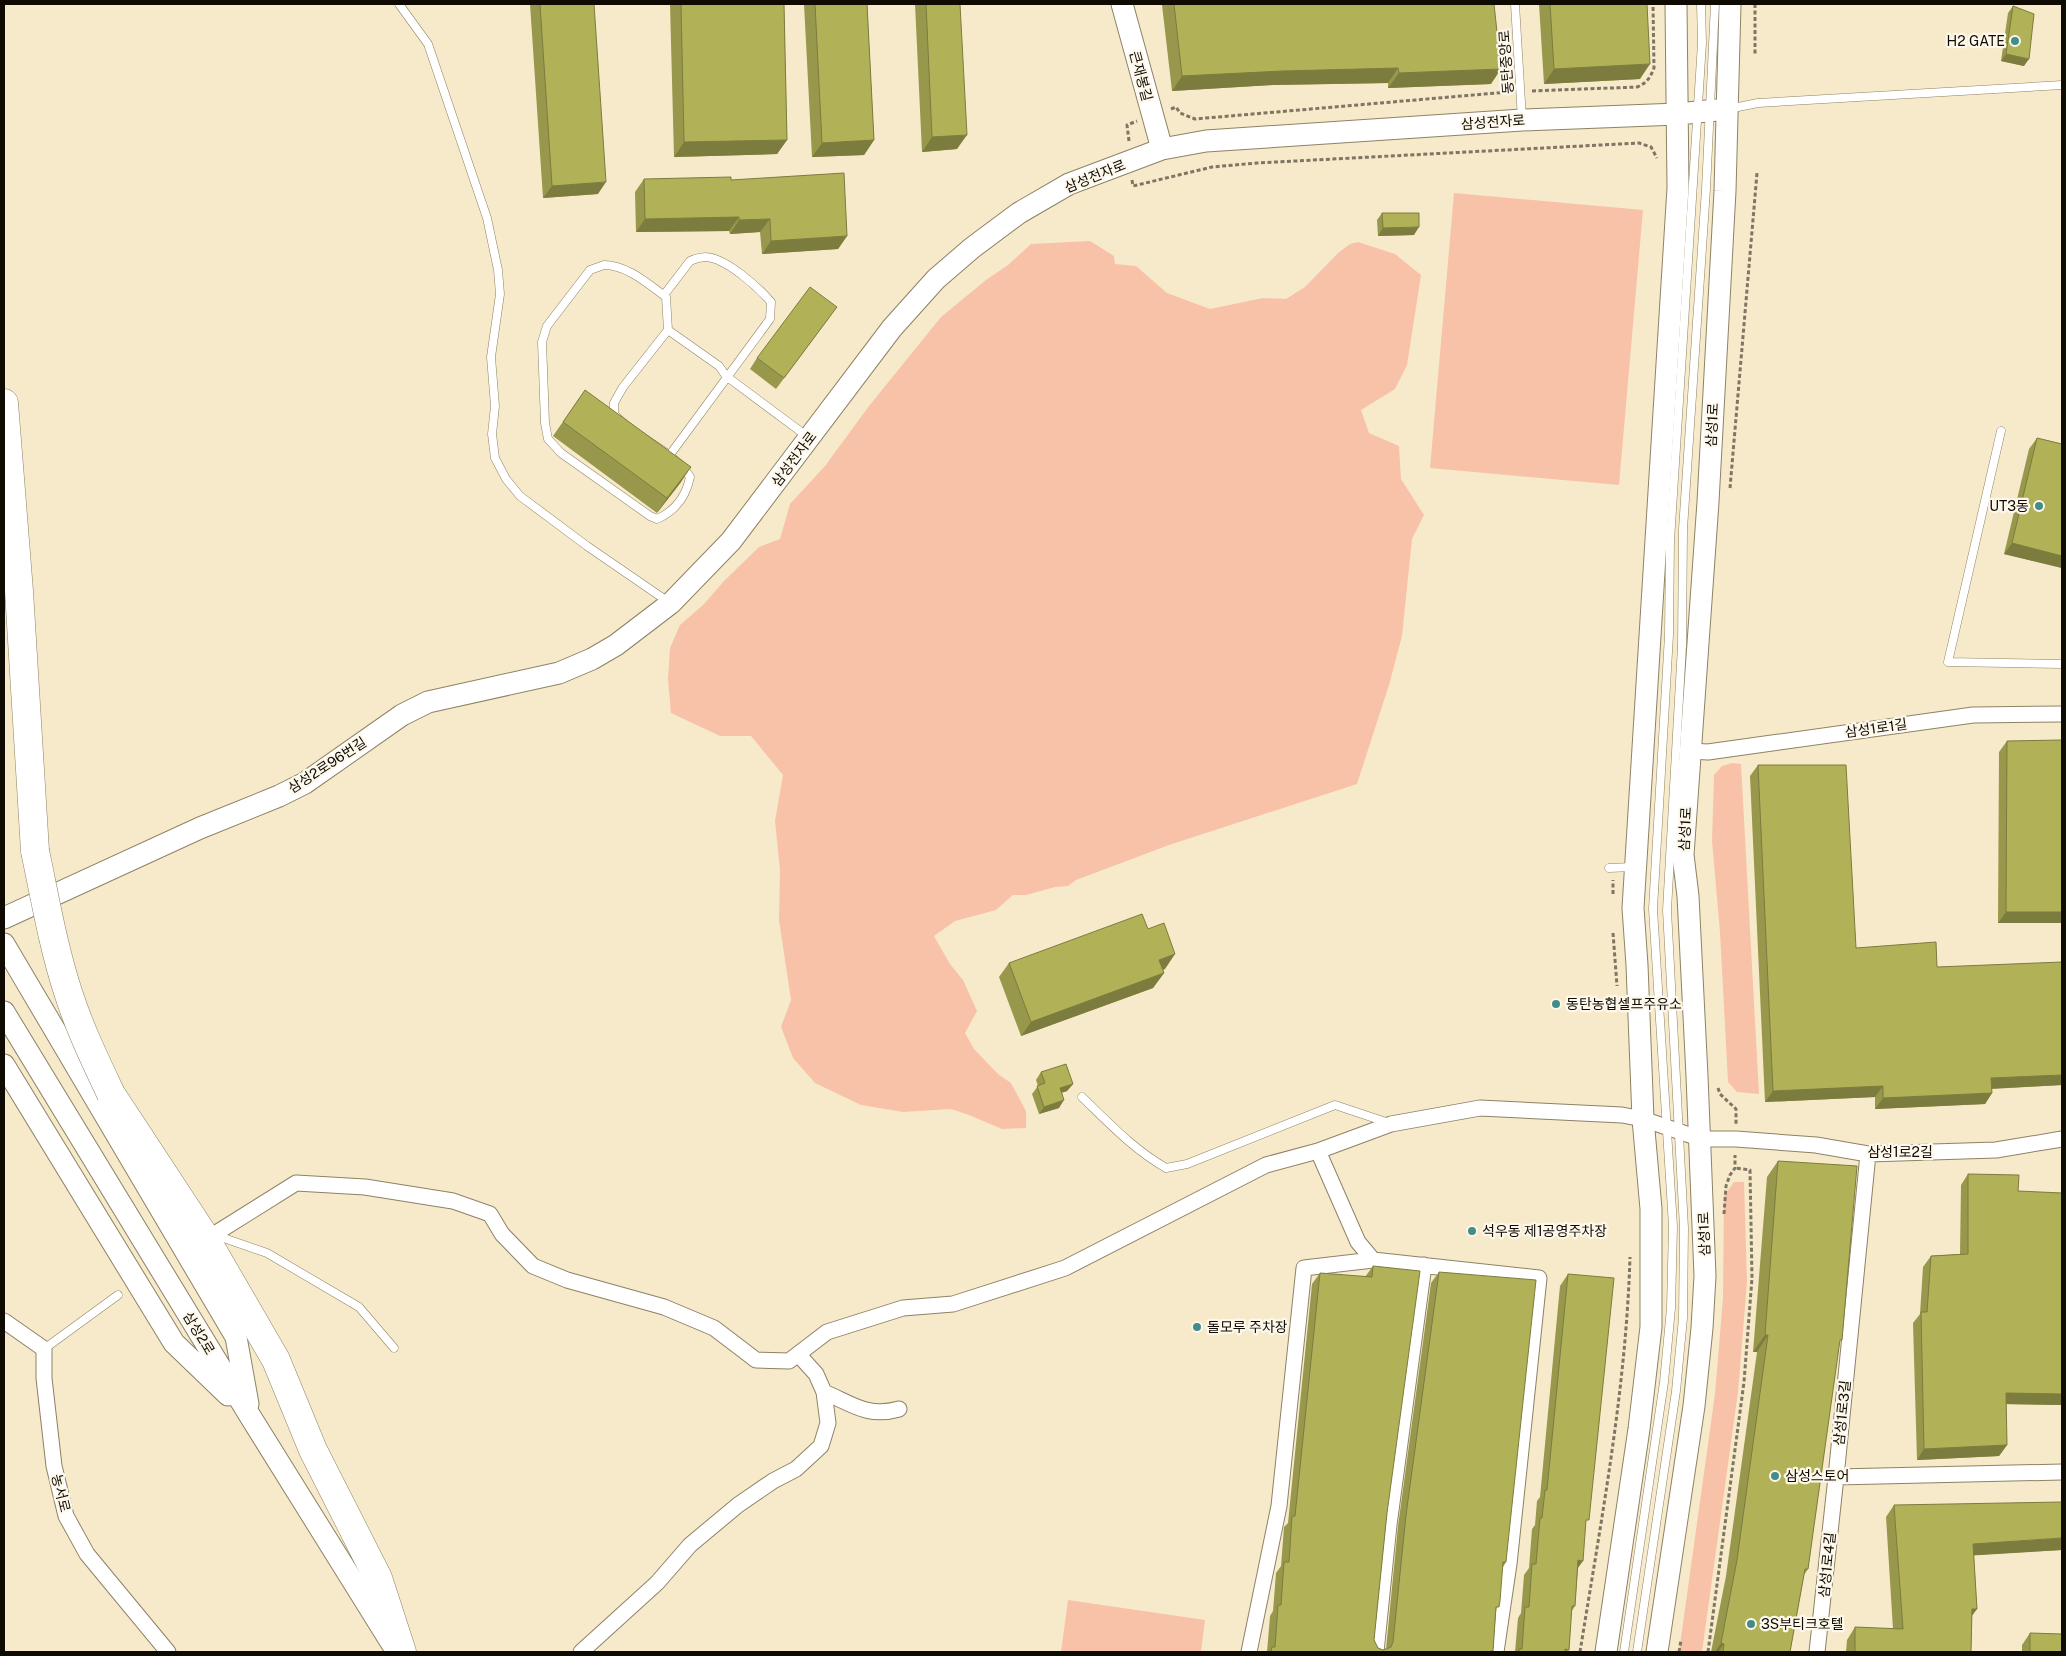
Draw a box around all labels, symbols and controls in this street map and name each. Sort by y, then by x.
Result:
street label: 동탄중앙로 [1496,29,1516,95]
place label: H2 GATE [1947,33,2005,49]
marker: H2 GATE [2009,35,2021,47]
street label: 큰재봉길 [1127,49,1155,103]
street label: 삼성전자로 [1460,112,1526,132]
street label: 삼성전자로 [1062,156,1128,195]
street label: 삼성1로 [1703,402,1721,448]
street label: 삼성전자로 [768,428,820,490]
place label: UT3동 [1989,498,2029,514]
marker: UT3동 [2033,500,2045,512]
street label: 삼성1로1길 [1844,716,1908,740]
street label: 삼성2로96번길 [285,734,369,796]
street label: 삼성1로 [1676,806,1694,852]
place label: 동탄농협셀프주유소 [1566,996,1682,1012]
marker: 동탄농협셀프주유소 [1550,998,1562,1010]
street label: 삼성1로2길 [1867,1144,1933,1160]
street label: 삼성1로 [1695,1211,1713,1256]
place label: 석우동 제1공영주차장 [1482,1223,1607,1239]
marker: 석우동 제1공영주차장 [1466,1225,1478,1237]
street label: 삼성2로 [180,1309,218,1357]
place label: 돌모루 주차장 [1207,1319,1288,1335]
marker: 돌모루 주차장 [1191,1321,1203,1333]
street label: 삼성1로3길 [1831,1379,1853,1447]
place label: 삼성스토어 [1785,1468,1849,1484]
marker: 삼성스토어 [1769,1470,1781,1482]
street label: 농서로 [49,1472,73,1514]
street label: 삼성1로4길 [1816,1531,1838,1599]
place label: 3S부티크호텔 [1761,1616,1844,1632]
marker: 3S부티크호텔 [1745,1618,1757,1630]

